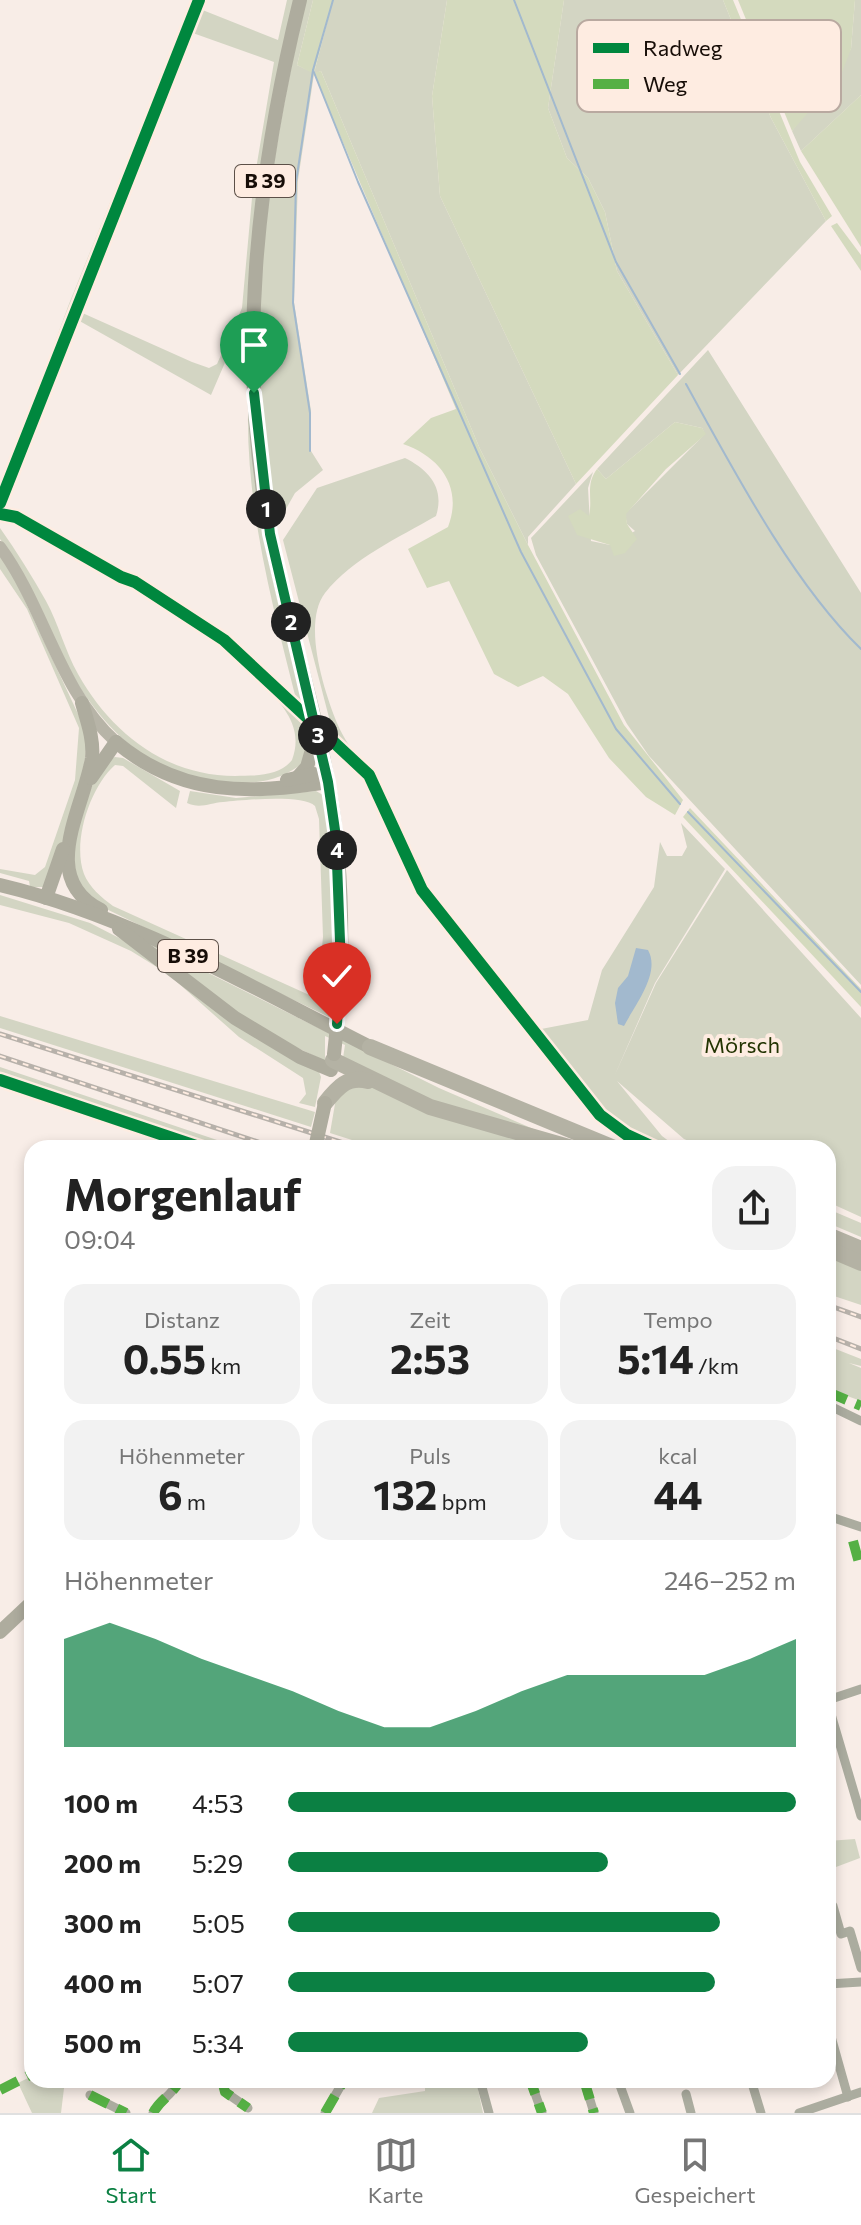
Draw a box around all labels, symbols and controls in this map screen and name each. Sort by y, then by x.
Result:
legend [577,20,841,112]
text: Radweg [643,34,723,61]
text: Weg [643,70,688,97]
road number: B 39 [235,165,295,197]
pin [220,311,288,393]
icon: arrive [232,323,276,367]
pin: 1 [246,489,286,529]
text: 1 [261,495,271,522]
pin: 2 [271,602,311,642]
text: 2 [285,608,297,635]
pin: 3 [298,715,338,755]
text: 3 [312,721,324,748]
pin: 4 [317,830,357,870]
text: 4 [330,836,344,863]
road number: B 39 [158,940,218,972]
pin [303,942,371,1024]
icon: check [315,954,359,998]
park label: Mörsch [704,1031,780,1058]
text: Morgenlauf [64,1166,301,1220]
button: share [712,1166,796,1250]
text: 09:04 [64,1223,135,1254]
text: Distanz [144,1306,220,1333]
text: Zeit [409,1306,451,1333]
text: Tempo [643,1306,713,1333]
text: 0.55 [123,1333,206,1382]
text: 2:53 [390,1333,470,1382]
text: 5:14 [617,1333,694,1382]
text: km [206,1352,241,1379]
text: /km [694,1352,739,1379]
text: Höhenmeter [119,1442,245,1469]
text: Puls [409,1442,451,1469]
text: kcal [658,1442,698,1469]
text: 6 [158,1469,183,1518]
text: 132 [373,1469,437,1518]
text: 44 [653,1469,703,1518]
text: m [183,1488,206,1515]
text: bpm [437,1488,487,1515]
text: Höhenmeter [64,1564,213,1595]
text: 246–252 m [664,1564,796,1595]
text: 100 m [64,1787,138,1818]
text: 4:53 [192,1787,244,1818]
text: 200 m [64,1847,141,1878]
text: 5:29 [192,1847,243,1878]
text: 300 m [64,1907,141,1938]
text: 5:05 [192,1907,245,1938]
text: 400 m [64,1967,142,1998]
text: 5:07 [192,1967,244,1998]
text: 500 m [64,2027,141,2058]
text: 5:34 [192,2027,244,2058]
tab: Start [106,2133,157,2208]
tab: Karte [368,2133,423,2208]
tab: Gespeichert [634,2133,755,2208]

